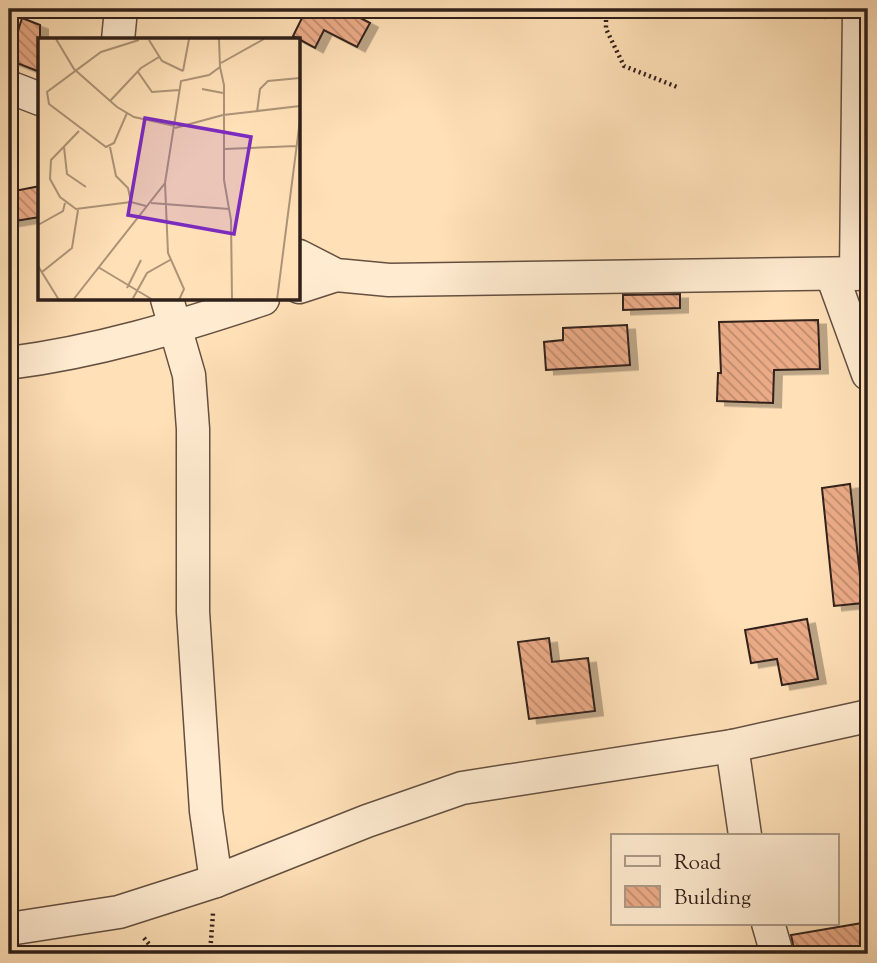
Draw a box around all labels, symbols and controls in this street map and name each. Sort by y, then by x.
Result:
inset map [38,38,301,301]
legend [611,834,838,925]
text: Road [674,849,721,879]
text: Building [674,884,751,914]

